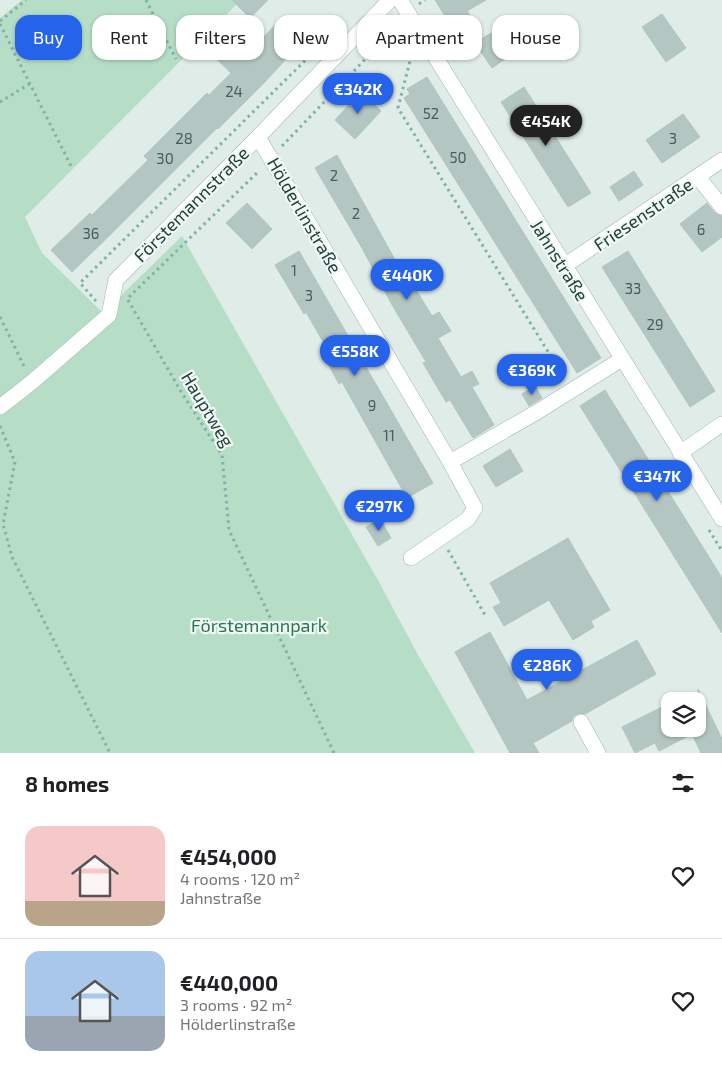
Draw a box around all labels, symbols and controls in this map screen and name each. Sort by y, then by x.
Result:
chip: Buy [15,15,82,60]
chip: Rent [92,15,166,60]
chip: Filters [176,15,264,60]
chip: New [274,15,347,60]
chip: Apartment [357,15,482,60]
chip: House [492,15,579,60]
pin: €342K [323,72,393,115]
text: €342K [334,79,382,98]
house number: 24 [225,82,243,100]
house number: 52 [423,104,439,122]
pin: €454K [511,104,581,147]
text: €454K [521,111,571,130]
house number: 28 [175,129,193,147]
house number: 3 [669,129,677,147]
street label: Förstemannstraße [129,142,253,266]
house number: 50 [449,148,467,166]
house number: 30 [156,149,174,167]
street label: Hölderlinstraße [263,153,347,277]
house number: 2 [330,166,338,184]
street label: Friesenstraße [589,173,697,255]
house number: 2 [352,204,360,222]
street label: Jahnstraße [526,215,594,305]
house number: 6 [697,220,705,238]
house number: 36 [83,224,99,242]
pin: €440K [372,258,442,301]
house number: 1 [291,261,297,279]
text: €440K [382,265,432,284]
house number: 33 [625,279,641,297]
house number: 3 [305,286,313,304]
house number: 29 [646,315,664,333]
pin: €558K [320,334,390,377]
text: €558K [331,341,379,360]
pin: €369K [497,354,567,396]
text: €369K [508,360,556,379]
street label: Hauptweg [177,367,239,451]
house number: 9 [368,396,376,414]
house number: 11 [383,426,395,444]
pin: €347K [622,460,692,502]
text: €347K [633,466,681,485]
pin: €297K [344,490,414,532]
text: €297K [355,496,403,515]
park label: Förstemannpark [191,614,327,636]
pin: €286K [512,648,582,691]
text: €286K [522,655,572,674]
map controls [661,692,706,737]
button: layers [661,692,706,737]
icon: filters [669,769,697,797]
text: 8 homes [25,771,109,796]
text: €454,000 [180,844,277,869]
icon: home [65,846,125,906]
icon: heart [669,862,697,890]
text: 4 rooms · 120 m² [180,869,300,888]
text: Jahnstraße [180,888,262,907]
text: €440,000 [180,970,278,995]
icon: home [65,971,125,1031]
icon: heart [669,987,697,1015]
text: 3 rooms · 92 m² [180,995,292,1014]
text: Hölderlinstraße [180,1014,296,1033]

